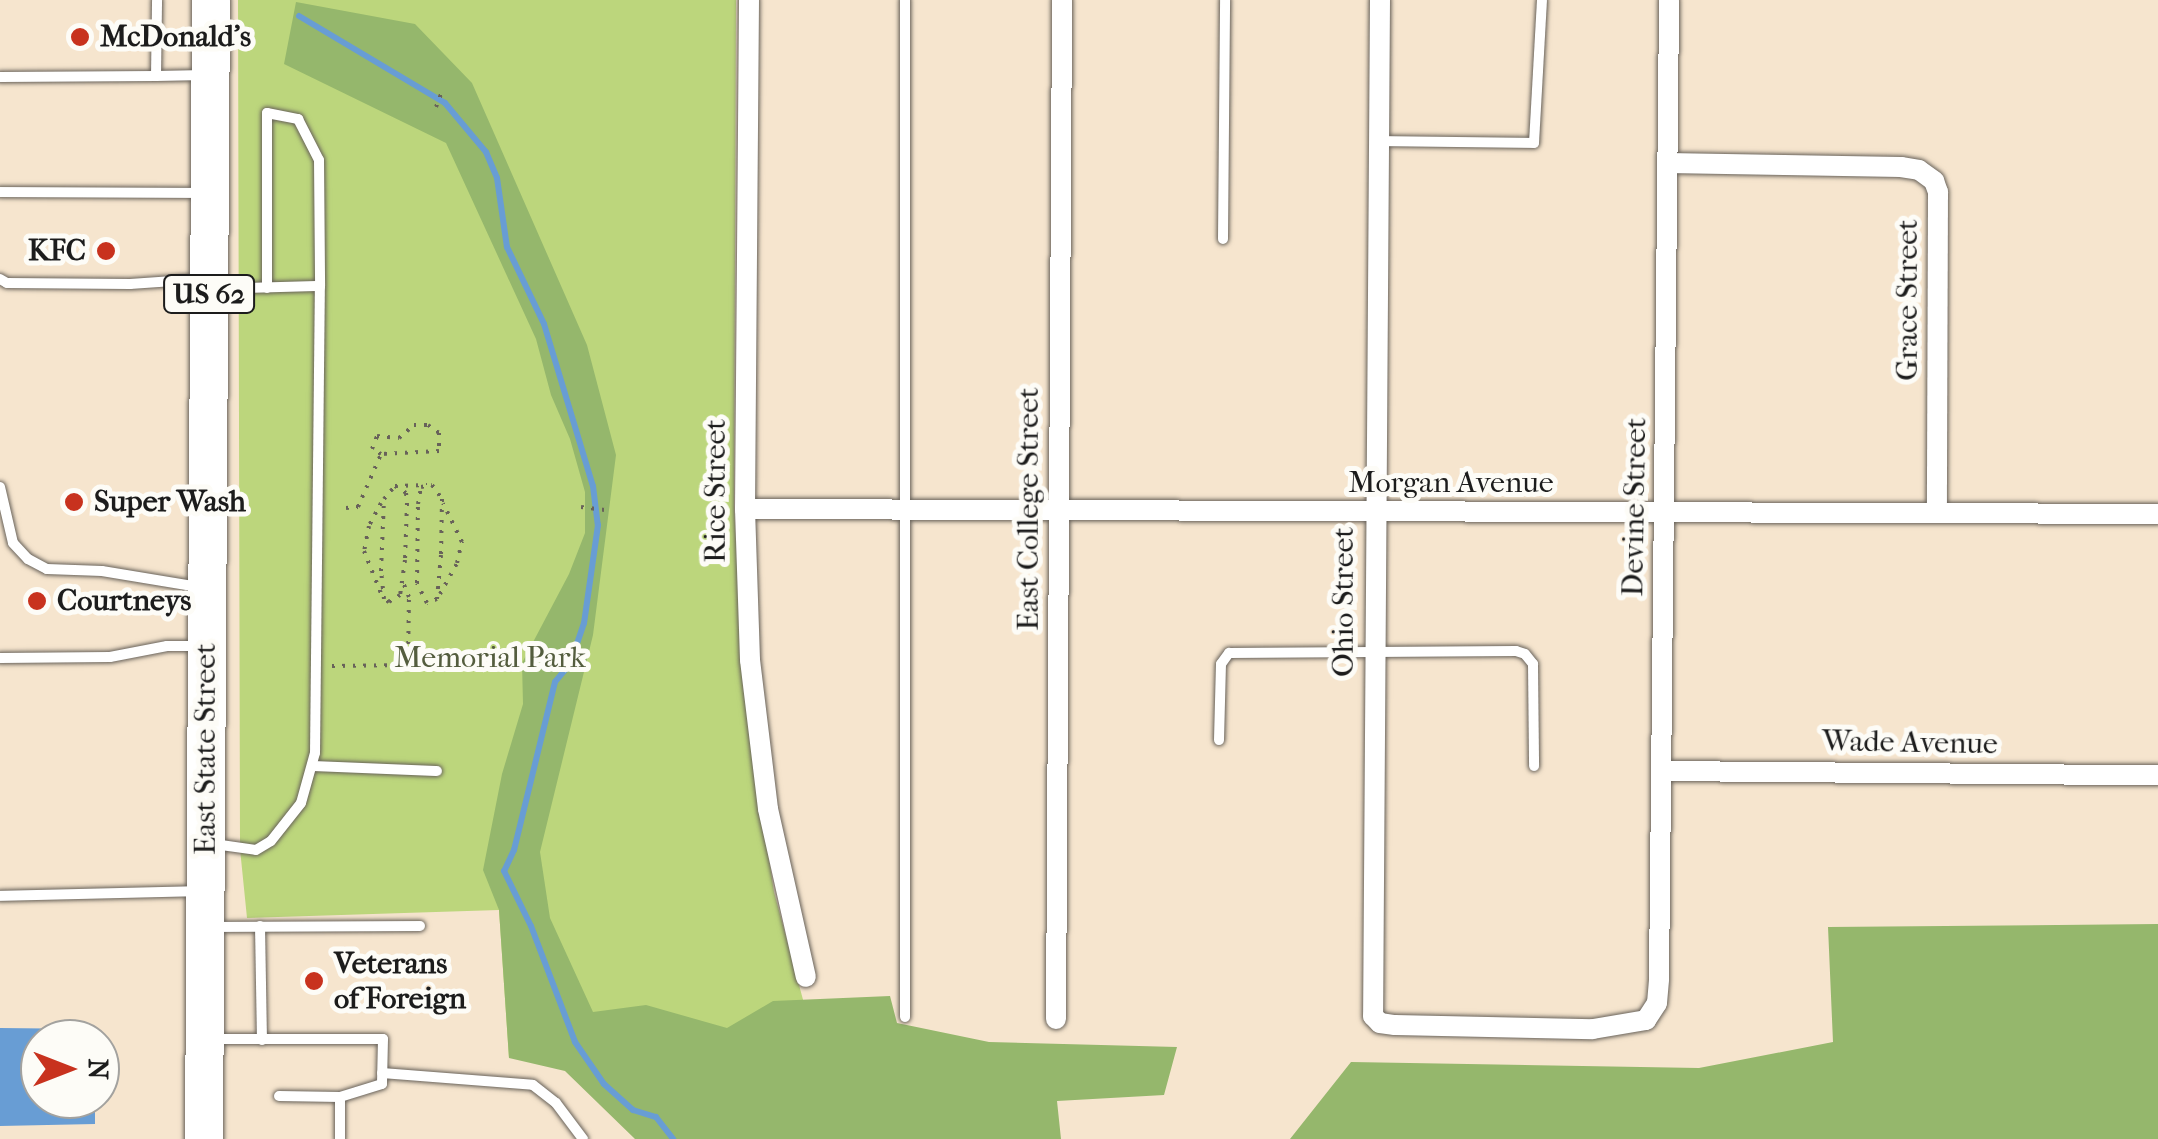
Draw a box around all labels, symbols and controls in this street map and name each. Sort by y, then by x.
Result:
place label: McDonald's [100,19,251,55]
marker: McDonald's [69,26,91,48]
street label: Grace Street [1890,219,1926,381]
place label: KFC [28,233,86,269]
marker: KFC [95,240,117,262]
road number: US 62 [162,271,256,317]
street label: East College Street [1011,387,1047,631]
street label: Devine Street [1615,417,1655,597]
street label: Rice Street [698,419,734,563]
street label: Morgan Avenue [1348,465,1554,501]
place label: Super Wash [94,484,246,520]
marker: Super Wash [63,491,85,513]
street label: Ohio Street [1326,527,1362,677]
place label: Courtneys [57,583,191,619]
marker: Courtneys [26,590,48,612]
park label: Memorial Park [394,640,586,676]
street label: East State Street [188,643,224,855]
street label: Wade Avenue [1822,723,1998,763]
place label: Veterans of Foreign [334,946,466,1016]
marker: Veterans of Foreign [303,970,325,992]
north arrow [20,1019,120,1119]
text: N [82,1058,115,1080]

